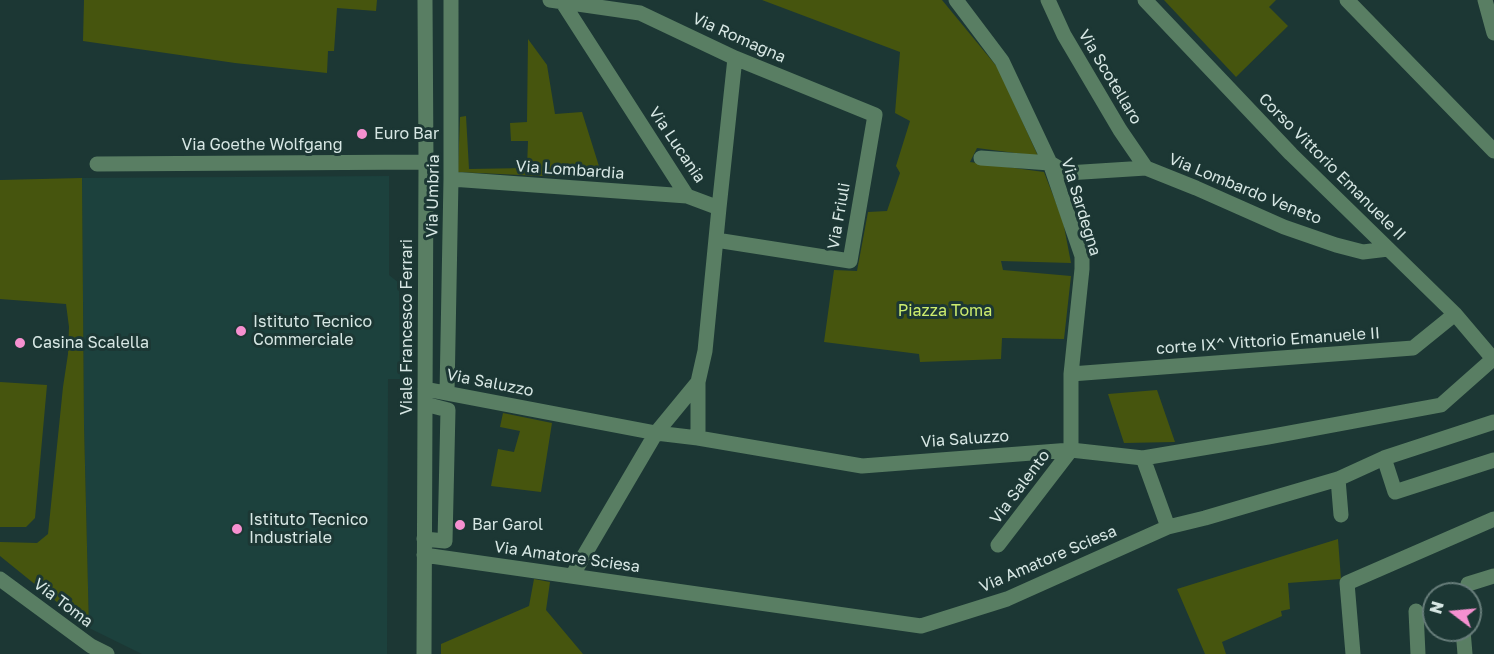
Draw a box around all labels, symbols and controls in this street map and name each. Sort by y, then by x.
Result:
street label: Via Romagna [689,9,789,67]
street label: Via Scotellaro [1074,26,1146,128]
street label: Corso Vittorio Emanuele II [1254,89,1410,245]
street label: Via Lucania [645,103,709,187]
place label: Euro Bar [374,124,439,144]
marker: Euro Bar [355,127,369,141]
street label: Via Goethe Wolfgang [181,135,343,155]
street label: Via Lombardo Veneto [1166,150,1324,228]
street label: Via Umbria [423,154,443,238]
street label: Via Sardegna [1057,156,1105,258]
street label: Via Lombardia [515,157,625,183]
street label: Via Friuli [824,181,854,251]
street label: Viale Francesco Ferrari [397,239,417,415]
park label: Piazza Toma [898,301,992,321]
place label: Istituto Tecnico Commerciale [253,312,372,350]
marker: Istituto Tecnico Commerciale [234,324,248,338]
street label: corte IX^ Vittorio Emanuele II [1155,324,1381,358]
place label: Casina Scalella [32,333,149,353]
marker: Casina Scalella [13,336,27,350]
street label: Via Saluzzo [445,365,535,401]
street label: Via Saluzzo [920,426,1010,452]
street label: Via Salento [986,446,1054,528]
place label: Istituto Tecnico Industriale [249,510,368,548]
place label: Bar Garol [472,515,543,535]
marker: Bar Garol [453,518,467,532]
street label: Via Amatore Sciesa [976,521,1120,597]
marker: Istituto Tecnico Industriale [230,522,244,536]
street label: Via Amatore Sciesa [493,537,641,577]
street label: Via Toma [30,574,96,632]
north arrow [1422,582,1482,642]
text: N [1425,599,1448,616]

